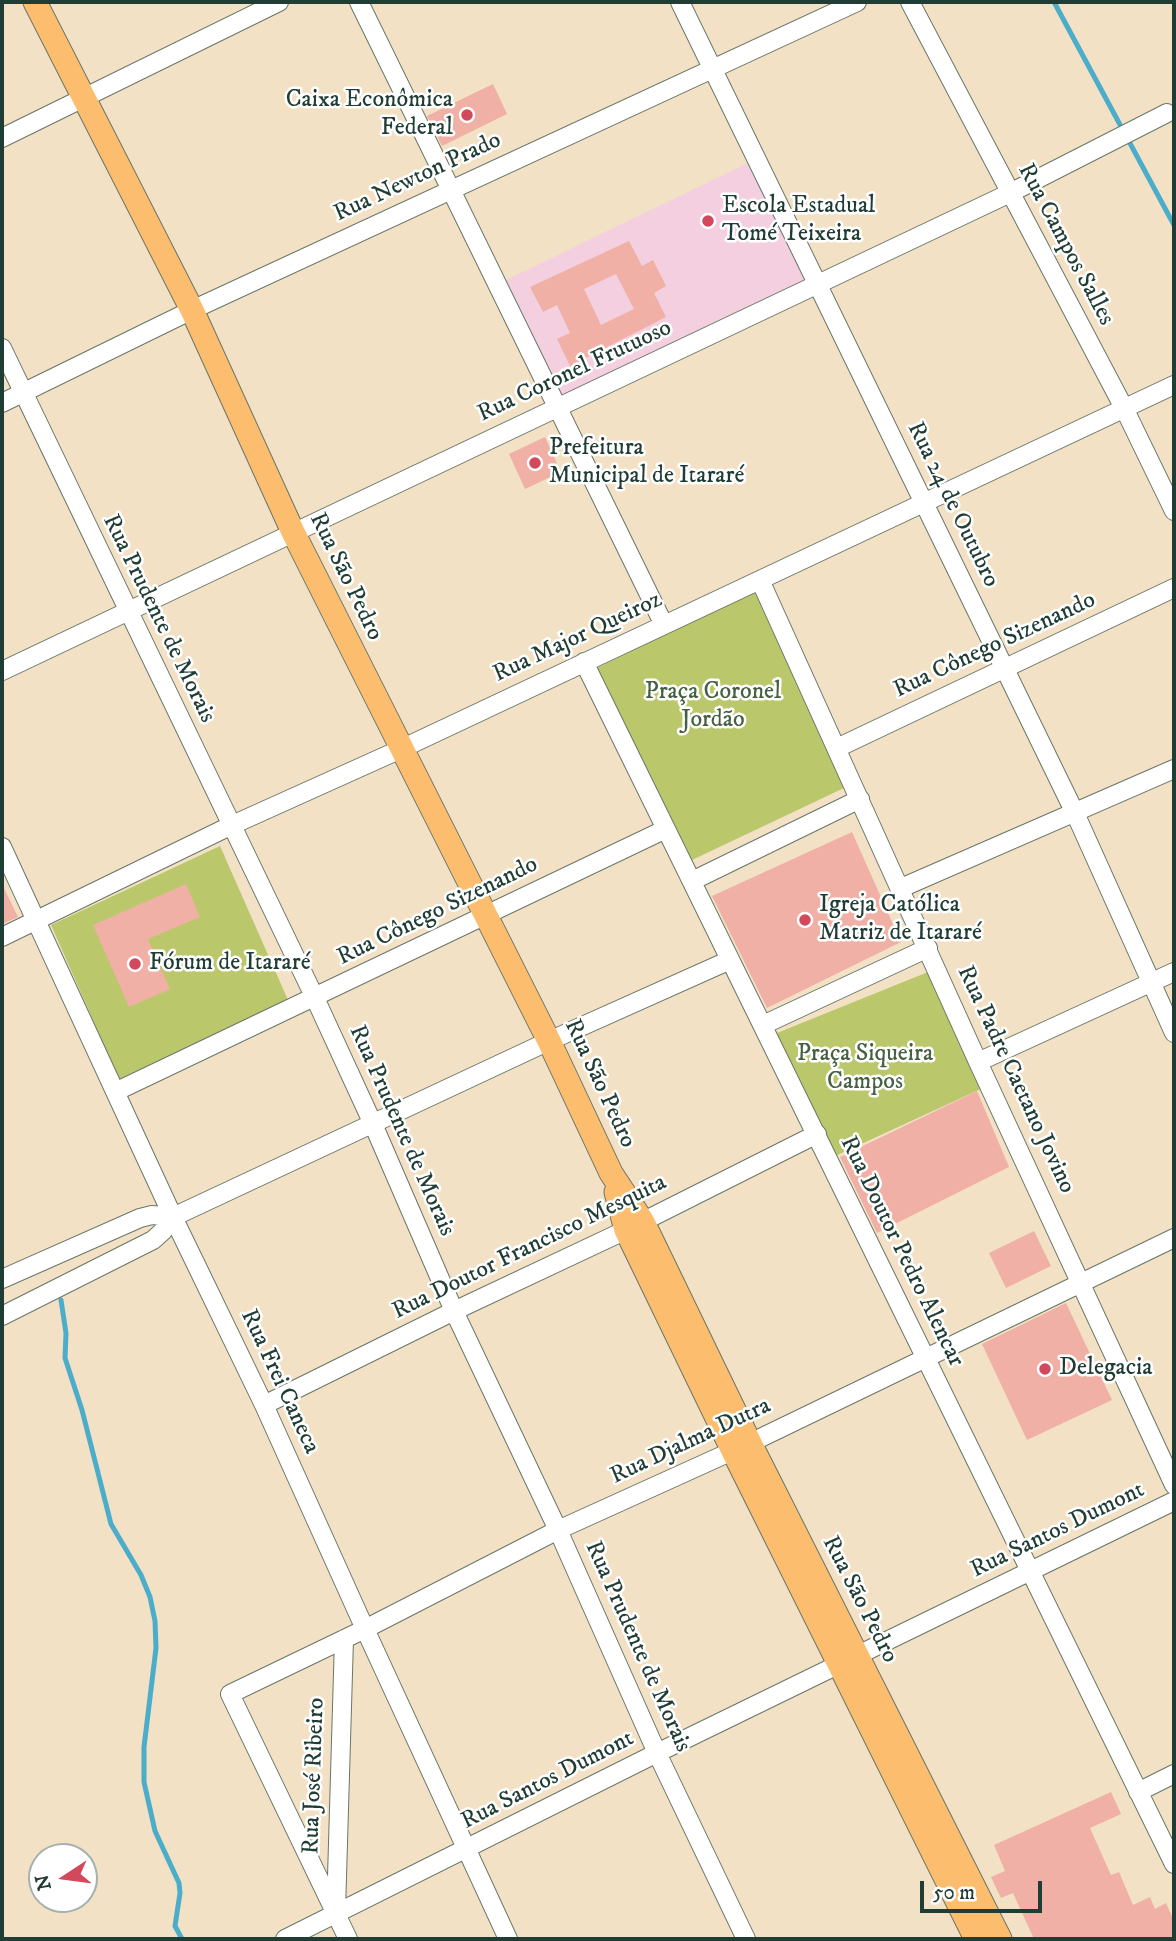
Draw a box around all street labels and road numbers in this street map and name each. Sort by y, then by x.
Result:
street label: Rua Newton Prado [330,127,506,229]
street label: Rua Campos Salles [1010,159,1120,331]
street label: Rua Coronel Frutuoso [474,314,676,430]
street label: Rua 24 de Outubro [900,418,1004,592]
street label: Rua São Pedro [302,508,388,646]
street label: Rua Prudente de Morais [95,510,221,728]
street label: Rua Major Queiroz [489,586,667,690]
street label: Rua Cônego Sizenando [889,587,1101,705]
street label: Rua Cônego Sizenando [333,851,543,973]
street label: Rua Padre Caetano Jovino [950,962,1080,1198]
street label: Rua São Pedro [557,1015,641,1153]
street label: Rua Prudente de Morais [341,1021,461,1241]
street label: Rua Doutor Pedro Alencar [833,1132,969,1372]
street label: Rua Doutor Francisco Mesquita [388,1169,672,1327]
street label: Rua Frei Caneca [233,1305,325,1459]
street label: Rua Djalma Dutra [606,1392,776,1492]
street label: Rua Santos Dumont [966,1476,1150,1586]
street label: Rua São Pedro [815,1532,903,1668]
street label: Rua Prudente de Morais [577,1537,697,1757]
street label: Rua José Ribeiro [298,1697,332,1855]
street label: Rua Santos Dumont [457,1725,639,1837]

